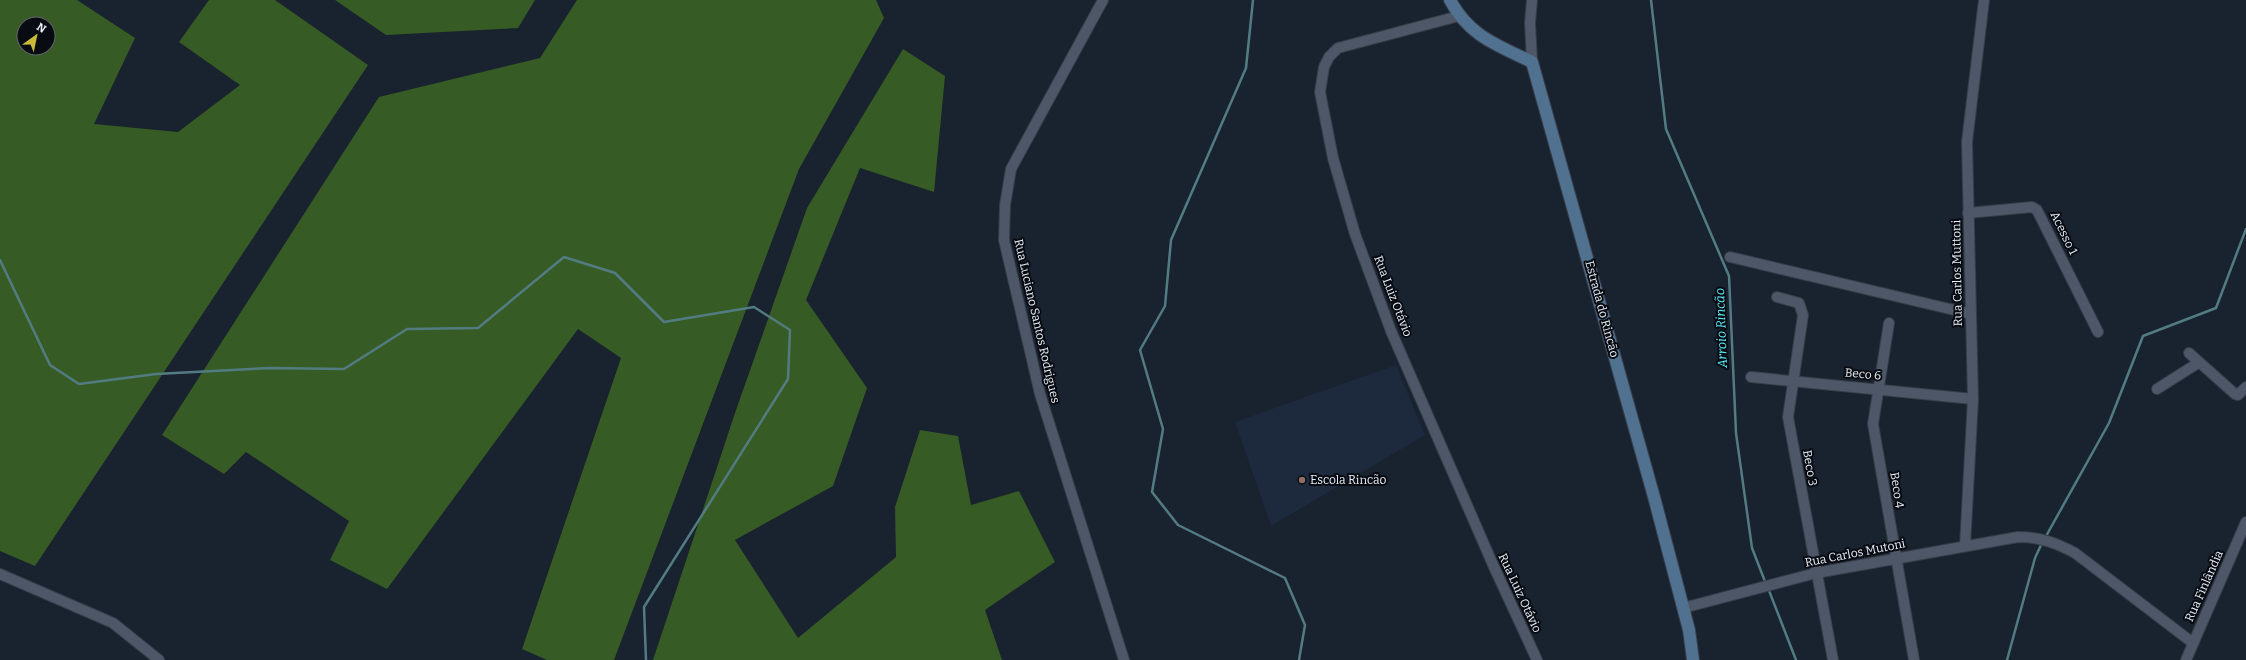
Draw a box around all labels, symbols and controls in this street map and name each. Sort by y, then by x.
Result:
north arrow [16,16,56,56]
text: N [34,20,49,36]
street label: Acesso 1 [2048,209,2081,257]
street label: Rua Carlos Muttoni [1949,219,1965,326]
street label: Rua Luciano Santos Rodrigues [1011,238,1063,405]
street label: Rua Luiz Otávio [1371,253,1415,339]
street label: Estrada do Rincão [1582,259,1622,359]
water label: Arroio Rincão [1712,288,1730,369]
street label: Beco 6 [1844,365,1882,383]
street label: Beco 3 [1800,449,1820,487]
street label: Beco 4 [1887,471,1907,509]
place label: Escola Rincão [1310,473,1386,487]
marker: Escola Rincão [1297,475,1307,485]
street label: Rua Carlos Mutoni [1804,536,1907,570]
street label: Rua Finlândia [2182,548,2226,624]
street label: Rua Luiz Otávio [1496,551,1545,635]

